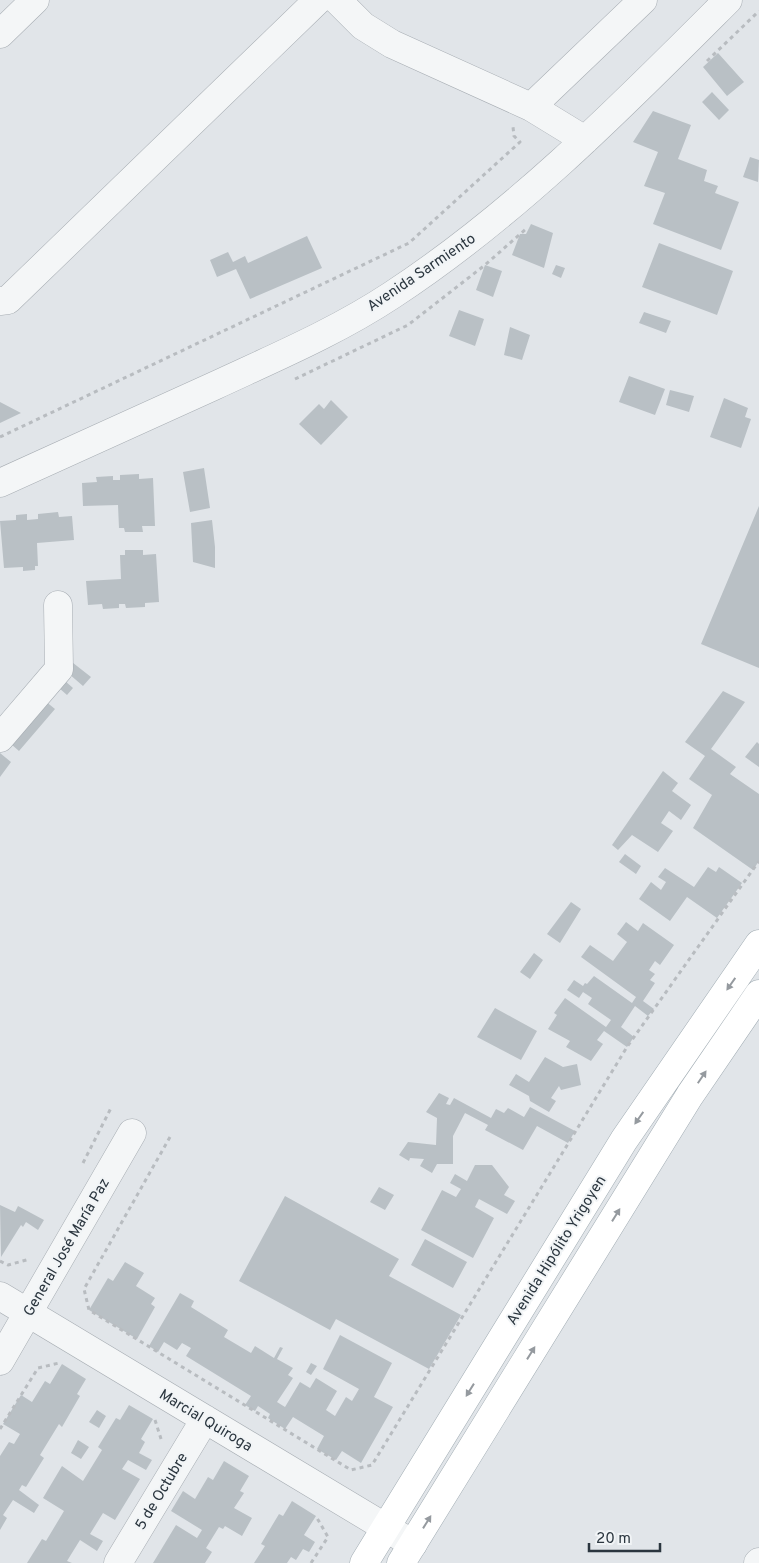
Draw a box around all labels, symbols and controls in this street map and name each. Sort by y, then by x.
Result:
street label: Avenida Sarmiento [364,230,480,317]
one-way arrow [726,977,736,991]
one-way arrow [697,1071,707,1084]
one-way arrow [634,1111,644,1125]
street label: Avenida Hipólito Yrigoyen [503,1172,611,1329]
street label: General José María Paz [20,1175,115,1320]
one-way arrow [611,1209,621,1222]
one-way arrow [526,1347,535,1360]
one-way arrow [466,1383,475,1396]
street label: Marcial Quiroga [155,1386,255,1457]
street label: 5 de Octubre [132,1450,193,1534]
one-way arrow [423,1515,432,1528]
scale bar [589,1520,660,1552]
text: 20 m [596,1530,631,1549]

